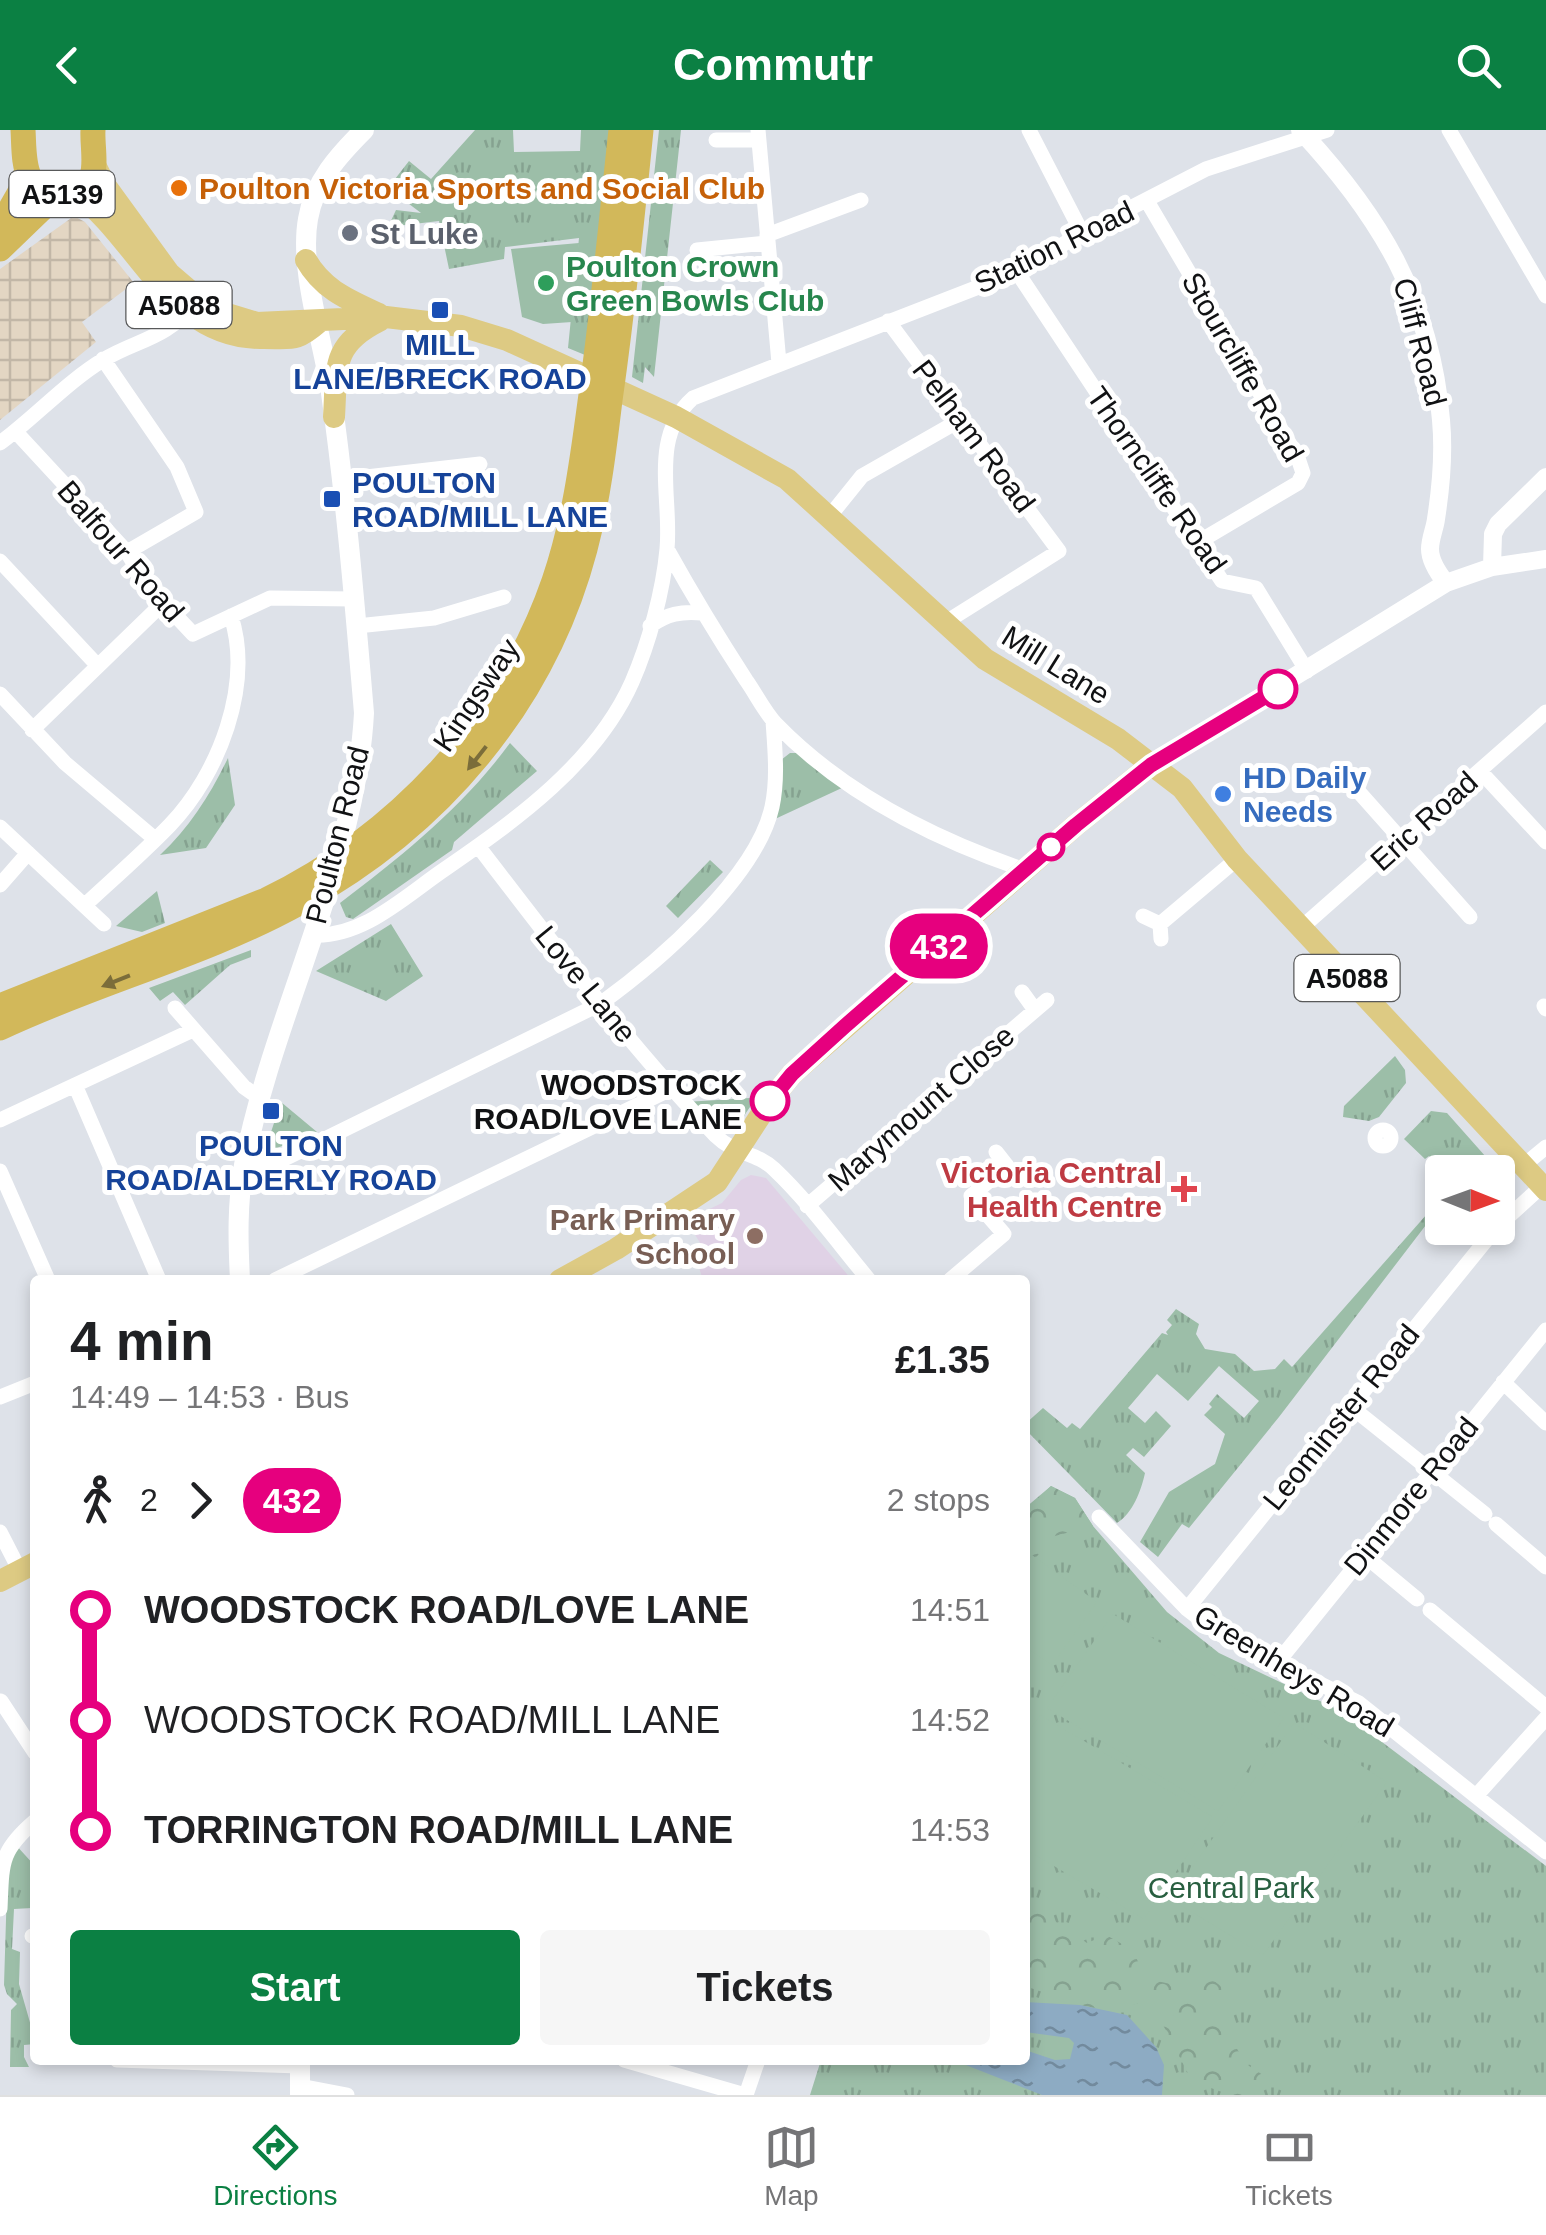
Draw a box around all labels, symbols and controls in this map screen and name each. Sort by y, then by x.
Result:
icon: back [40,38,95,93]
icon: search [1451,38,1506,93]
text: Commutr [673,39,873,90]
road number: A5139 [10,171,114,217]
place label: Poulton Victoria Sports and Social Club [199,172,765,205]
marker: Poulton Victoria Sports and Social Club [168,177,190,199]
street label: Station Road [969,194,1139,300]
place label: St Luke [370,217,478,250]
marker: St Luke [339,222,361,244]
place label: Poulton Crown Green Bowls Club [566,250,824,317]
street label: Stourcliffe Road [1175,267,1311,467]
marker: Poulton Crown Green Bowls Club [535,272,557,294]
street label: Cliff Road [1387,274,1453,410]
road number: A5088 [126,282,232,328]
marker: MILL LANE/BRECK ROAD [429,299,451,321]
place label: MILL LANE/BRECK ROAD [293,328,587,395]
street label: Pelham Road [906,353,1042,519]
street label: Thorncliffe Road [1081,381,1233,579]
place label: POULTON ROAD/MILL LANE [352,466,608,533]
street label: Balfour Road [51,474,191,628]
marker: POULTON ROAD/MILL LANE [321,488,343,510]
street label: Mill Lane [996,619,1116,711]
street label: Kingsway [426,633,526,757]
unlabelled marker [1259,670,1297,708]
street label: Poulton Road [299,743,375,927]
one-way arrow [466,745,487,771]
place label: HD Daily Needs [1243,761,1367,828]
street label: Eric Road [1364,765,1484,877]
marker: HD Daily Needs [1212,783,1234,805]
unlabelled marker [1038,834,1064,860]
line badge: 432 [882,914,996,978]
street label: Love Lane [529,919,643,1049]
text: 432 [910,927,968,966]
road number: A5088 [1294,955,1400,1001]
one-way arrow [101,973,131,989]
street label: Marymount Close [821,1018,1021,1198]
place label: WOODSTOCK ROAD/LOVE LANE [474,1068,742,1135]
marker: WOODSTOCK ROAD/LOVE LANE [751,1082,789,1120]
marker: POULTON ROAD/ALDERLY ROAD [260,1100,282,1122]
place label: POULTON ROAD/ALDERLY ROAD [105,1129,437,1196]
north arrow [1425,1155,1515,1245]
map controls [1425,1155,1515,1245]
place label: Victoria Central Health Centre [941,1156,1162,1223]
marker: Victoria Central Health Centre [1171,1176,1197,1202]
place label: Park Primary School [550,1203,735,1270]
marker: Park Primary School [744,1225,766,1247]
text: 4 min [70,1310,214,1372]
street label: Leominster Road [1256,1318,1426,1516]
text: £1.35 [895,1339,990,1381]
text: 14:49 – 14:53 · Bus [70,1379,349,1415]
street label: Dinmore Road [1337,1410,1485,1582]
icon: walk [70,1473,125,1528]
icon: forward [173,1473,228,1528]
text: 432 [263,1481,321,1520]
text: 2 [140,1482,158,1518]
text: 2 stops [887,1482,990,1518]
text: WOODSTOCK ROAD/LOVE LANE [144,1589,749,1631]
text: 14:51 [910,1592,990,1628]
street label: Greenheys Road [1188,1598,1400,1744]
text: WOODSTOCK ROAD/MILL LANE [144,1699,720,1741]
text: 14:52 [910,1702,990,1738]
text: TORRINGTON ROAD/MILL LANE [144,1809,733,1851]
text: 14:53 [910,1812,990,1848]
park label: Central Park [1148,1871,1315,1904]
button: Start [70,1930,520,2045]
button: Tickets [540,1930,990,2045]
tab: Directions [213,2120,338,2212]
tab: Map [764,2120,819,2212]
tab: Tickets [1245,2120,1333,2212]

